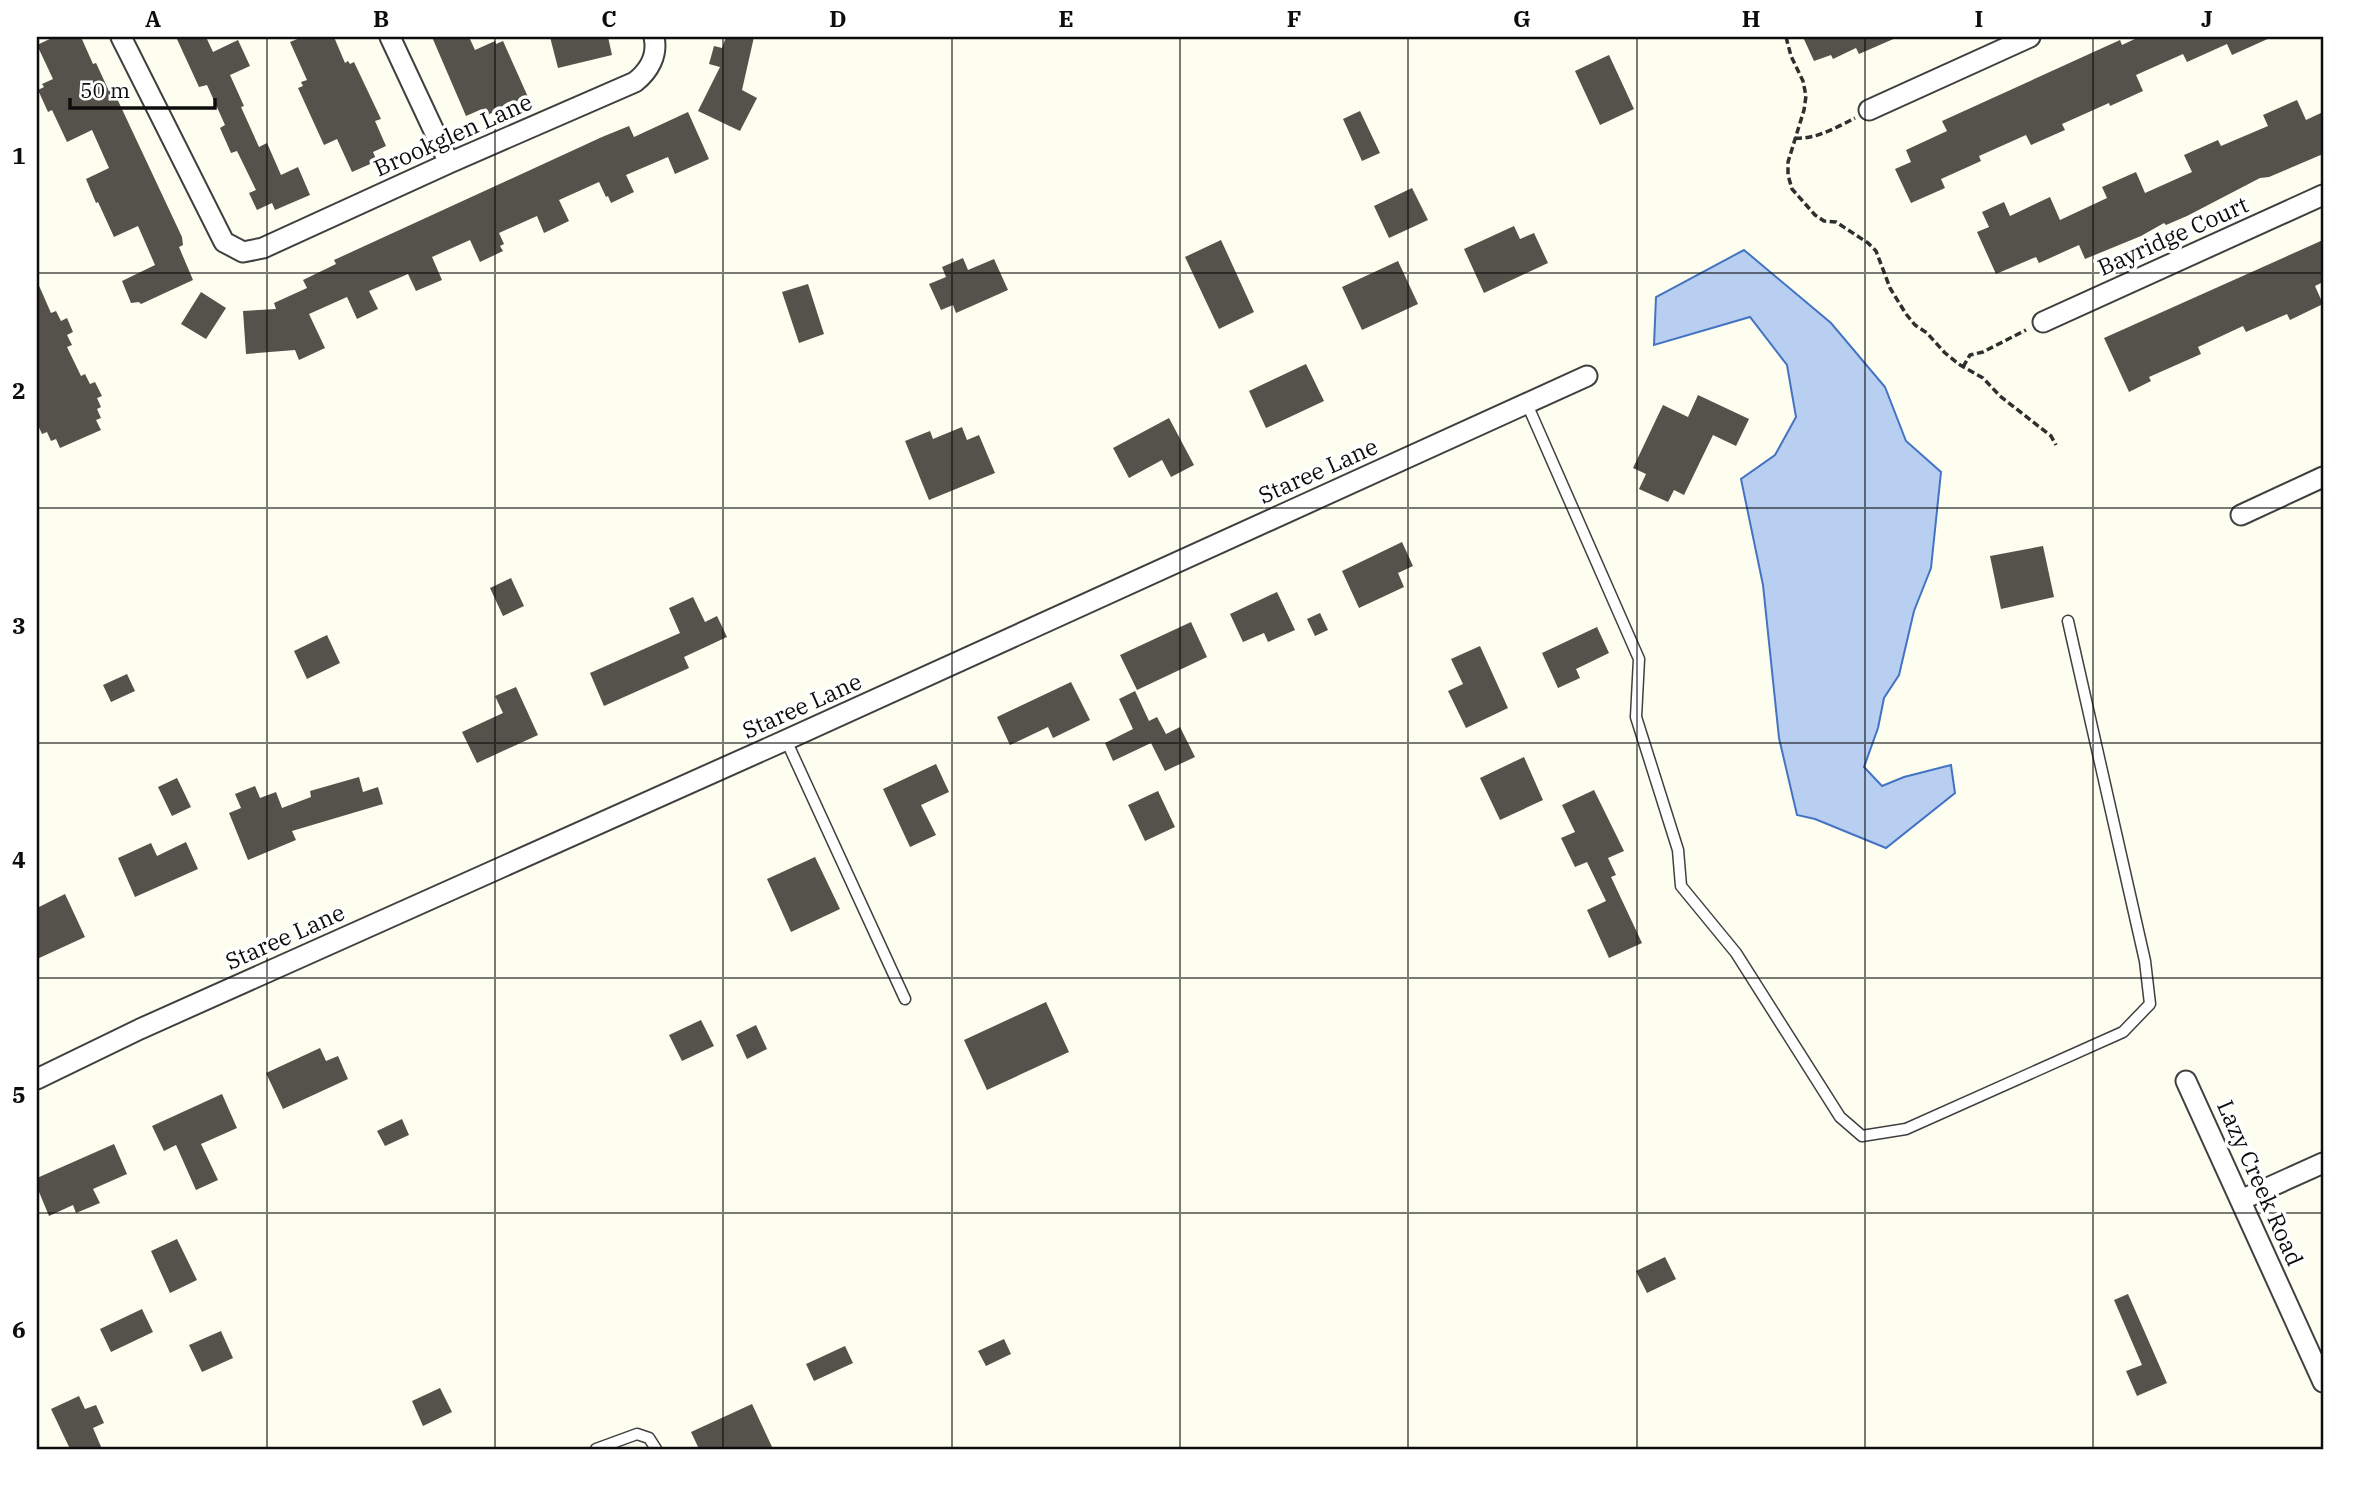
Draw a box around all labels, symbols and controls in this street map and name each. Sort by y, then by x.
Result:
text: A [145,3,161,33]
text: B [373,3,389,33]
text: C [601,3,617,33]
text: D [829,3,847,33]
text: E [1058,3,1074,33]
text: F [1287,3,1301,33]
text: G [1513,3,1531,33]
text: H [1742,3,1760,33]
text: I [1975,3,1983,33]
text: J [2201,3,2213,33]
scale bar [70,66,215,110]
text: 50 m [80,76,130,104]
street label: Brookglen Lane [369,86,536,182]
text: 1 [12,140,26,170]
street label: Bayridge Court [2093,188,2253,282]
text: 2 [12,375,26,405]
street label: Staree Lane [1253,430,1382,510]
text: 3 [12,610,26,640]
street label: Staree Lane [737,665,866,745]
text: 4 [12,844,26,874]
street label: Staree Lane [220,896,349,976]
text: 5 [12,1079,26,1109]
street label: Lazy Creek Road [2211,1095,2311,1270]
text: 6 [12,1314,26,1344]

